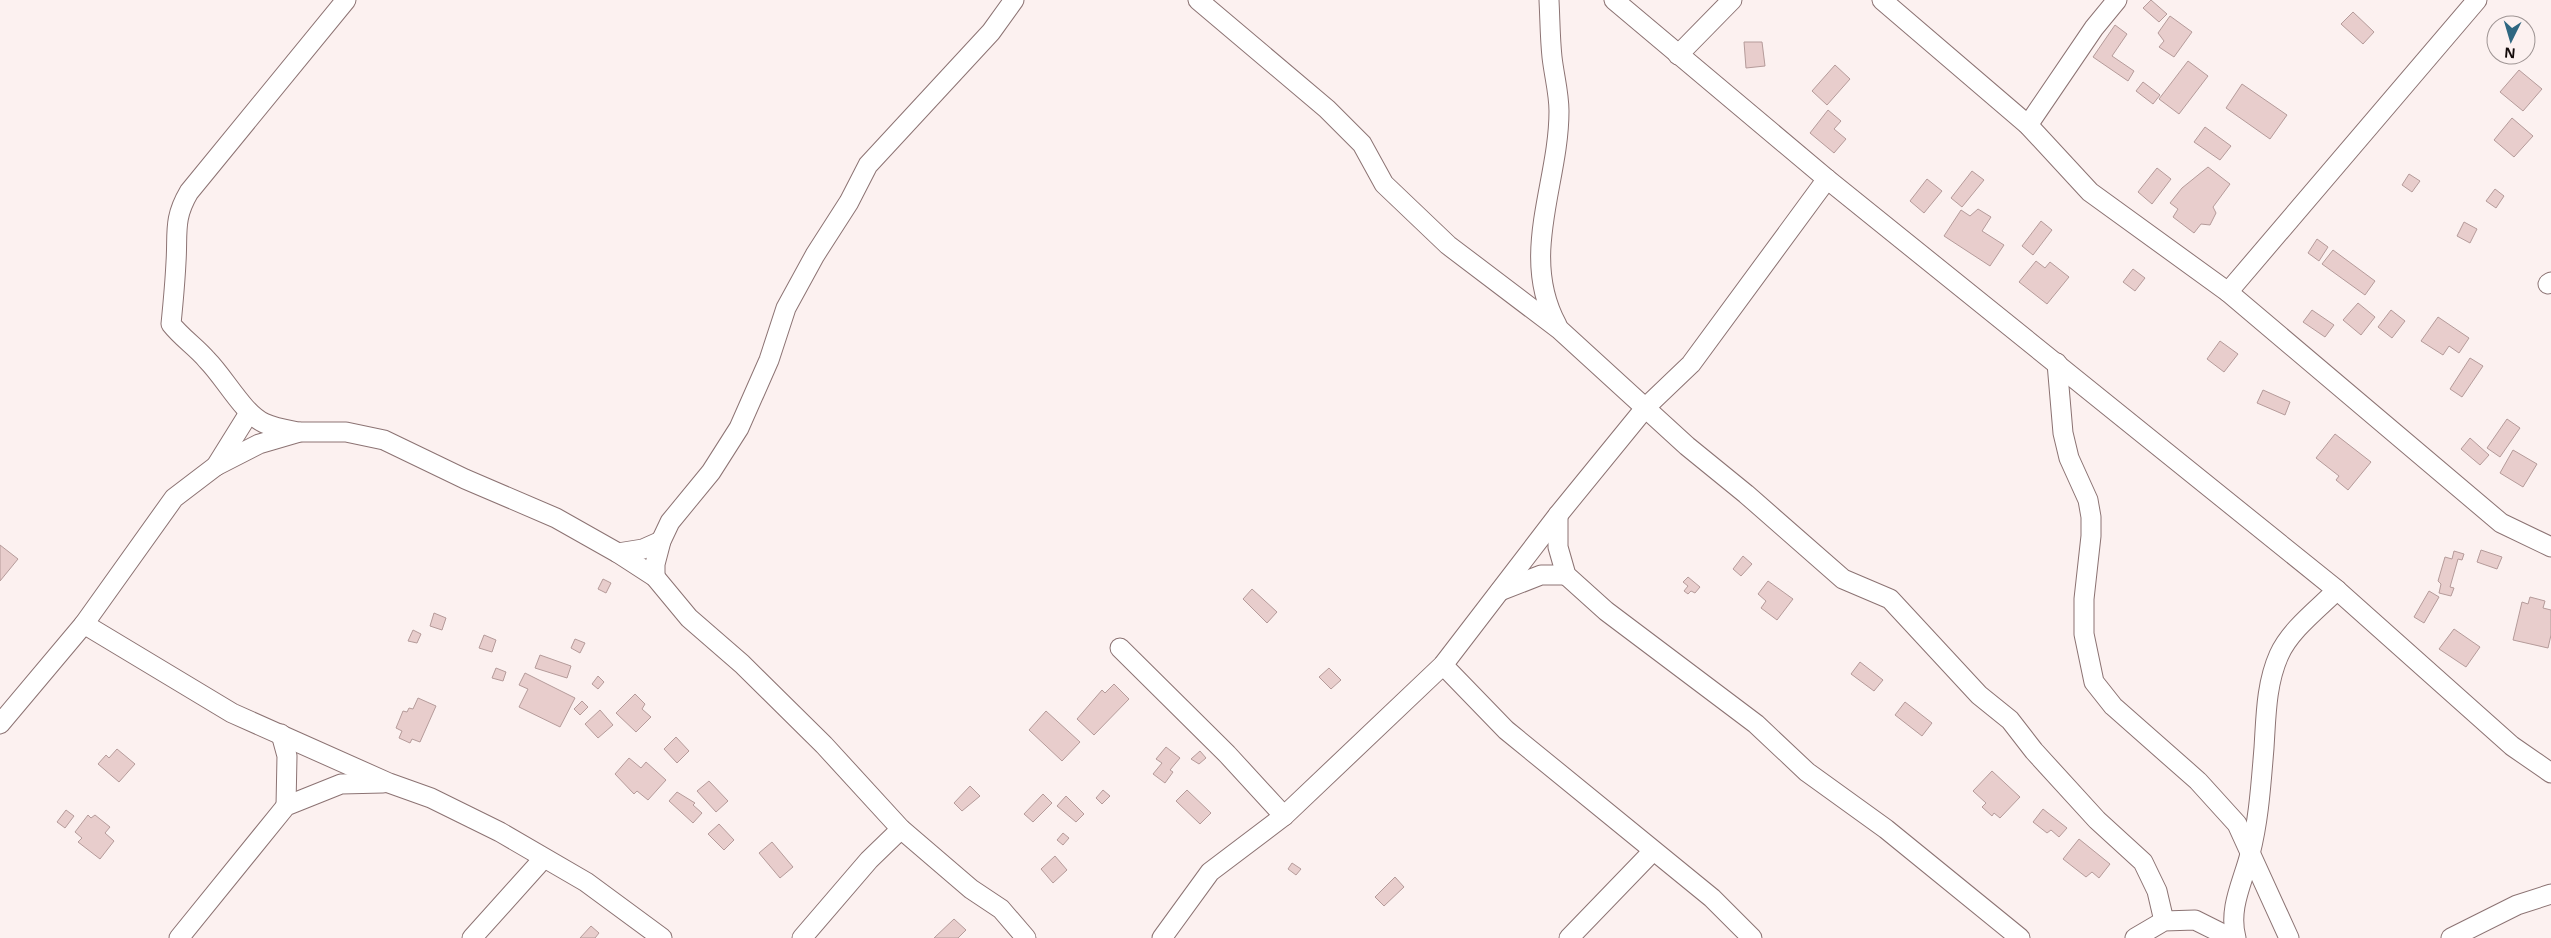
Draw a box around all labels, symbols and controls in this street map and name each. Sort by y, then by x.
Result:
north arrow [2486,15,2536,65]
text: N [2503,43,2516,63]

